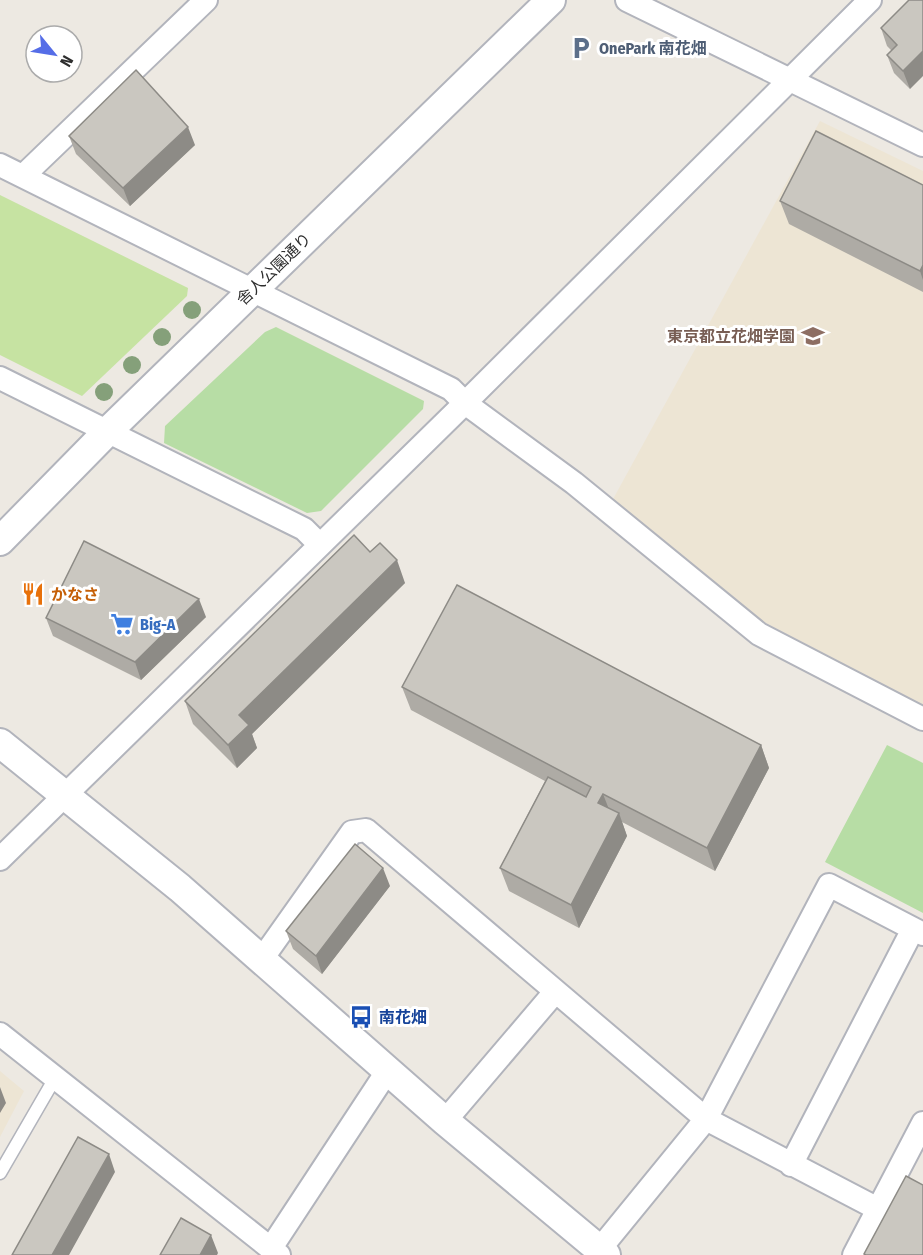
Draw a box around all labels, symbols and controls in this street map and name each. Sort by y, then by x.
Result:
north arrow [24,24,84,84]
parking icon: OnePark 南花畑 [568,35,594,61]
place label: OnePark 南花畑 [599,39,707,58]
text: N [56,52,77,70]
street label: 舎人公園通り [233,229,315,309]
school or university icon: 東京都立花畑学園 [800,323,826,349]
place label: 東京都立花畑学園 [667,327,795,346]
restaurant icon: かなさ [20,581,46,607]
place label: かなさ [51,585,99,604]
supermarket icon: Big-A [109,611,135,637]
place label: Big-A [140,615,176,634]
bus stop icon: 南花畑 [348,1004,374,1030]
place label: 南花畑 [379,1008,427,1027]

